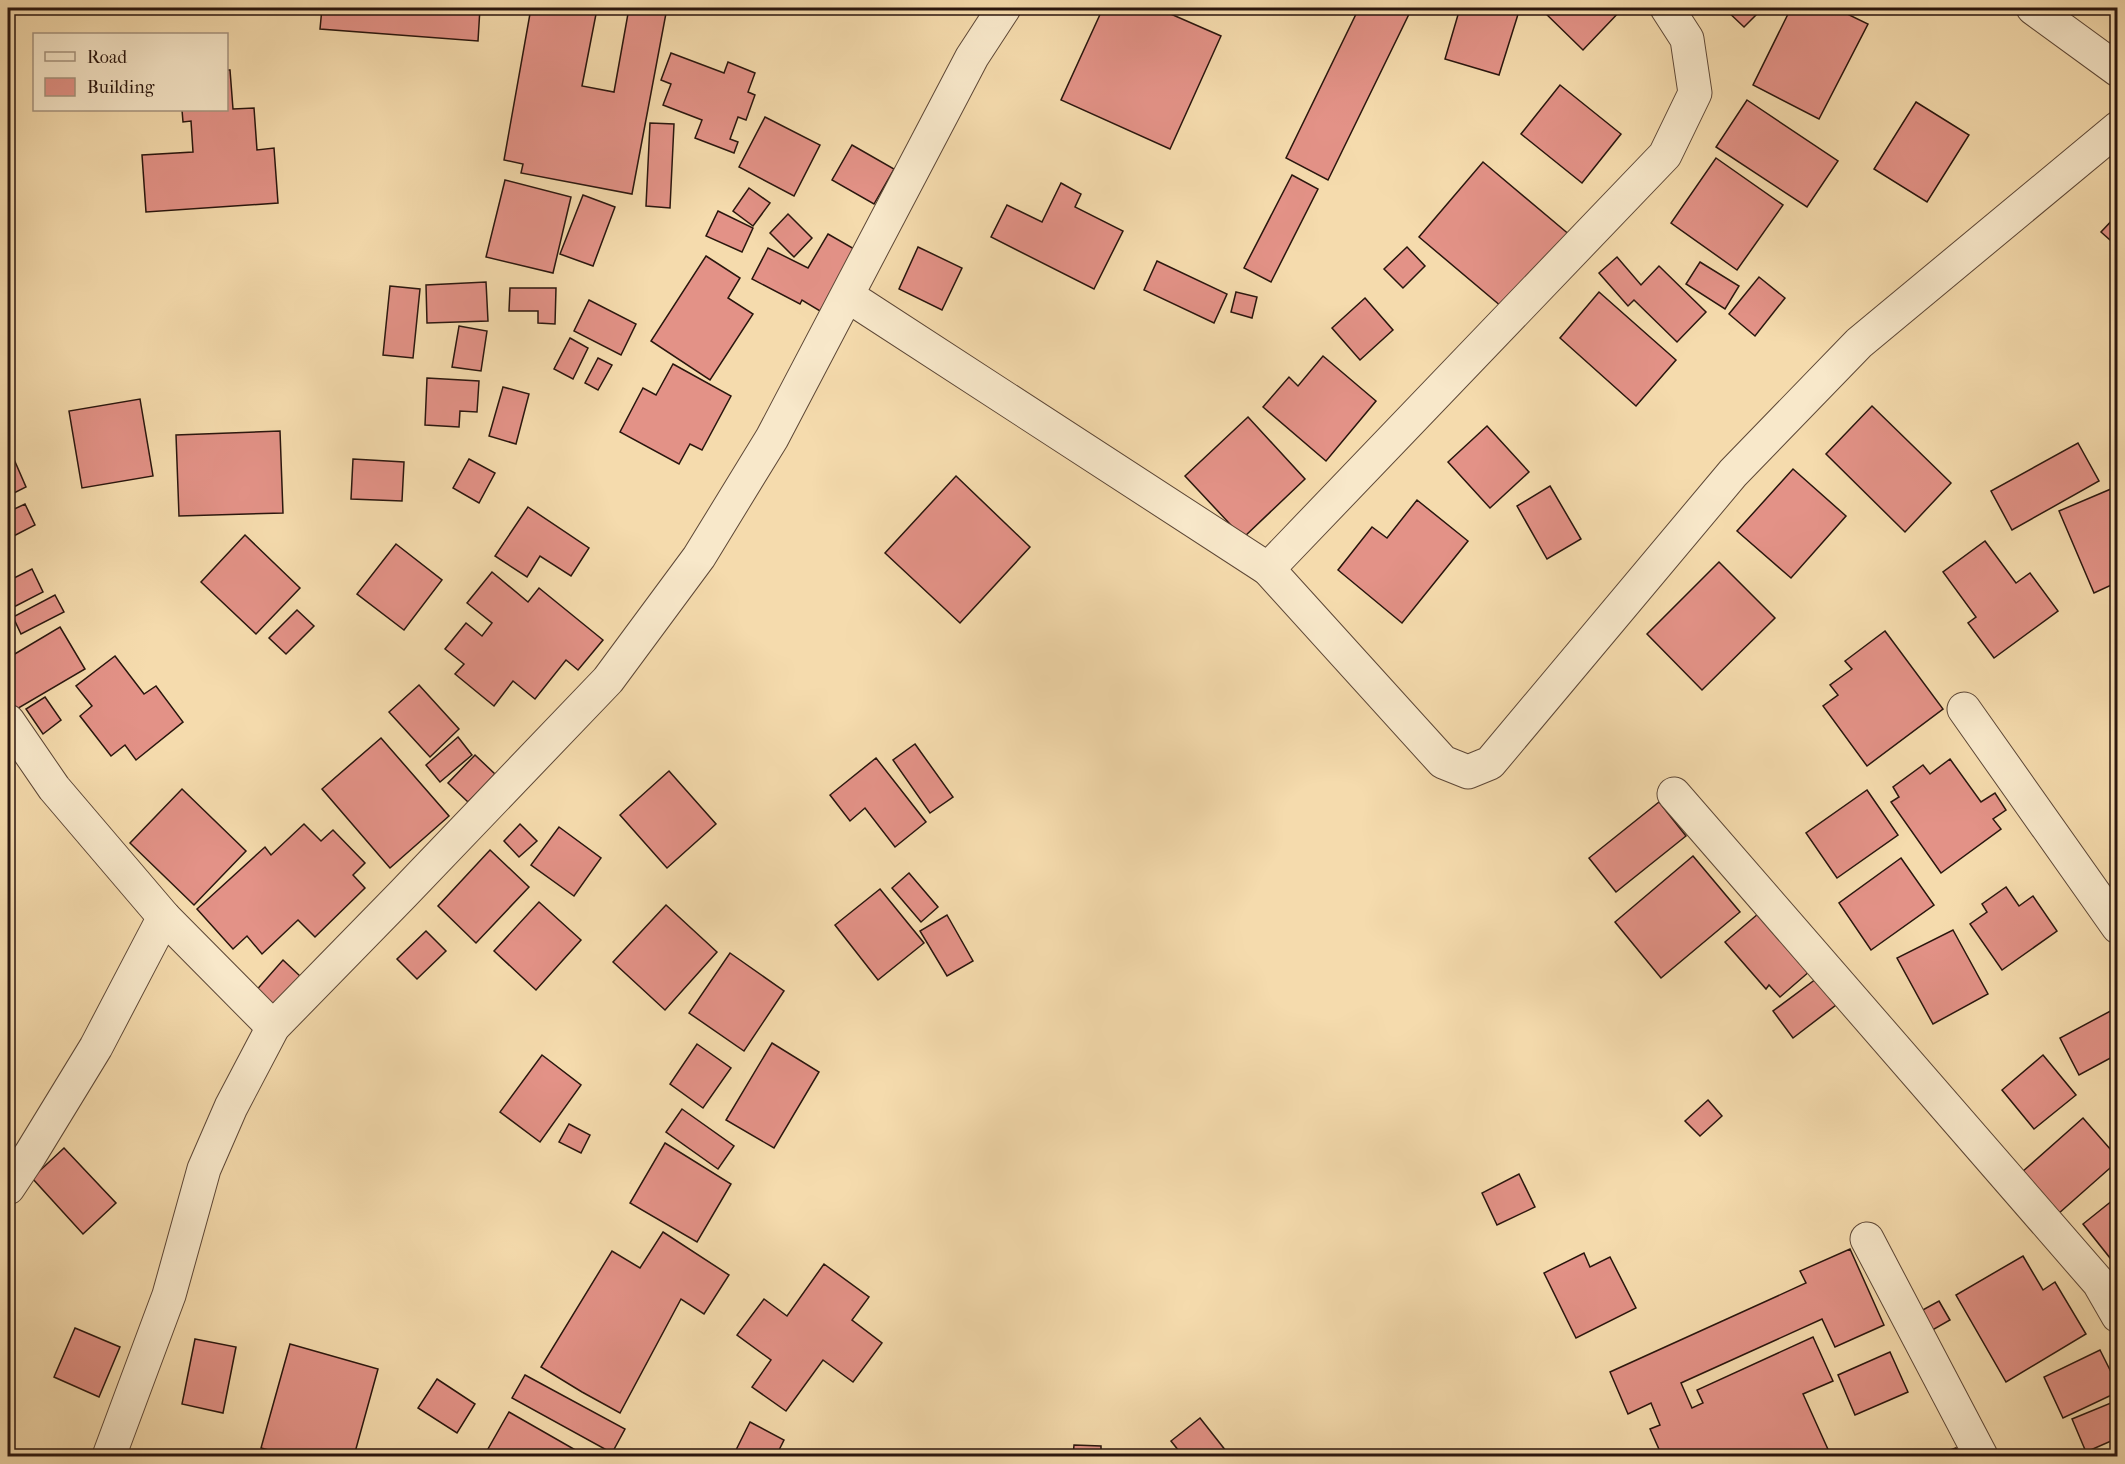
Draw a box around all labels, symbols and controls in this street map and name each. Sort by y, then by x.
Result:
legend [33,33,228,111]
text: Road [87,47,127,68]
text: Building [87,77,155,98]

